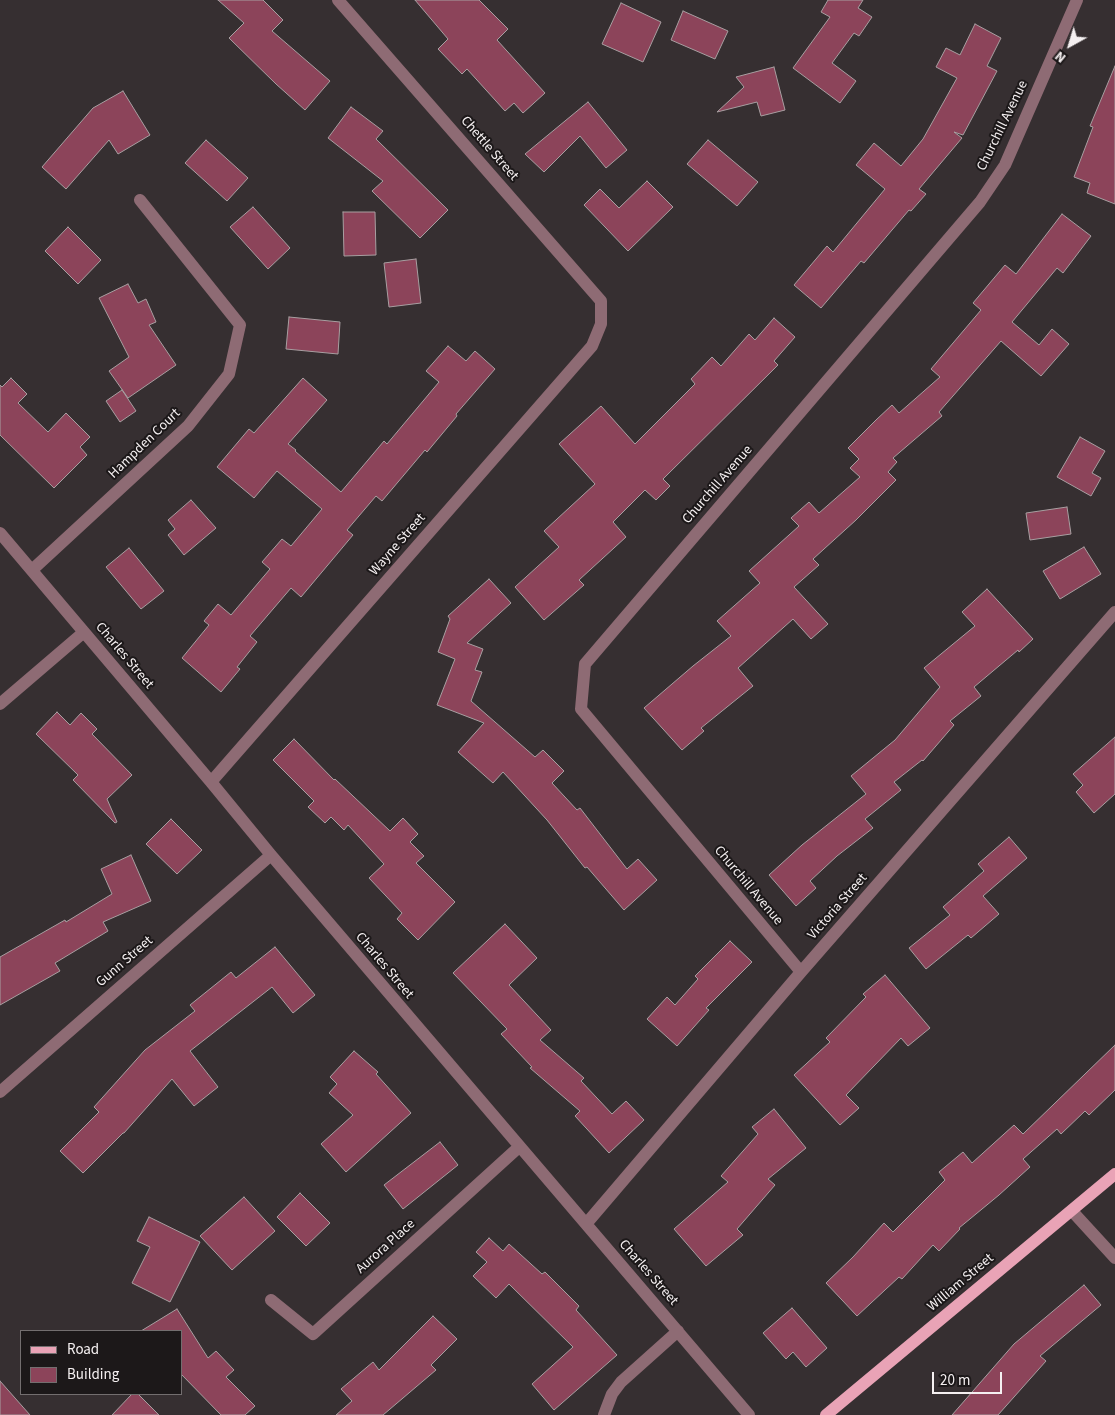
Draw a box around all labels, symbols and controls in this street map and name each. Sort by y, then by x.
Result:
north arrow [1045,20,1095,70]
text: N [1051,46,1070,67]
street label: Churchill Avenue [974,78,1032,174]
street label: Chettle Street [456,113,522,185]
street label: Hampden Court [106,405,184,483]
street label: Churchill Avenue [679,442,757,528]
street label: Wayne Street [366,510,430,580]
street label: Charles Street [91,619,157,693]
street label: Churchill Avenue [710,843,786,929]
street label: Victoria Street [805,870,871,944]
street label: Charles Street [351,929,417,1003]
street label: Gunn Street [93,933,157,991]
street label: Aurora Place [353,1216,419,1278]
street label: Charles Street [615,1237,681,1309]
street label: William Street [924,1250,998,1316]
legend [20,1330,182,1395]
text: Road [67,1339,99,1360]
scale bar [935,1362,1005,1394]
text: Building [67,1364,119,1385]
text: 20 m [940,1370,970,1391]

